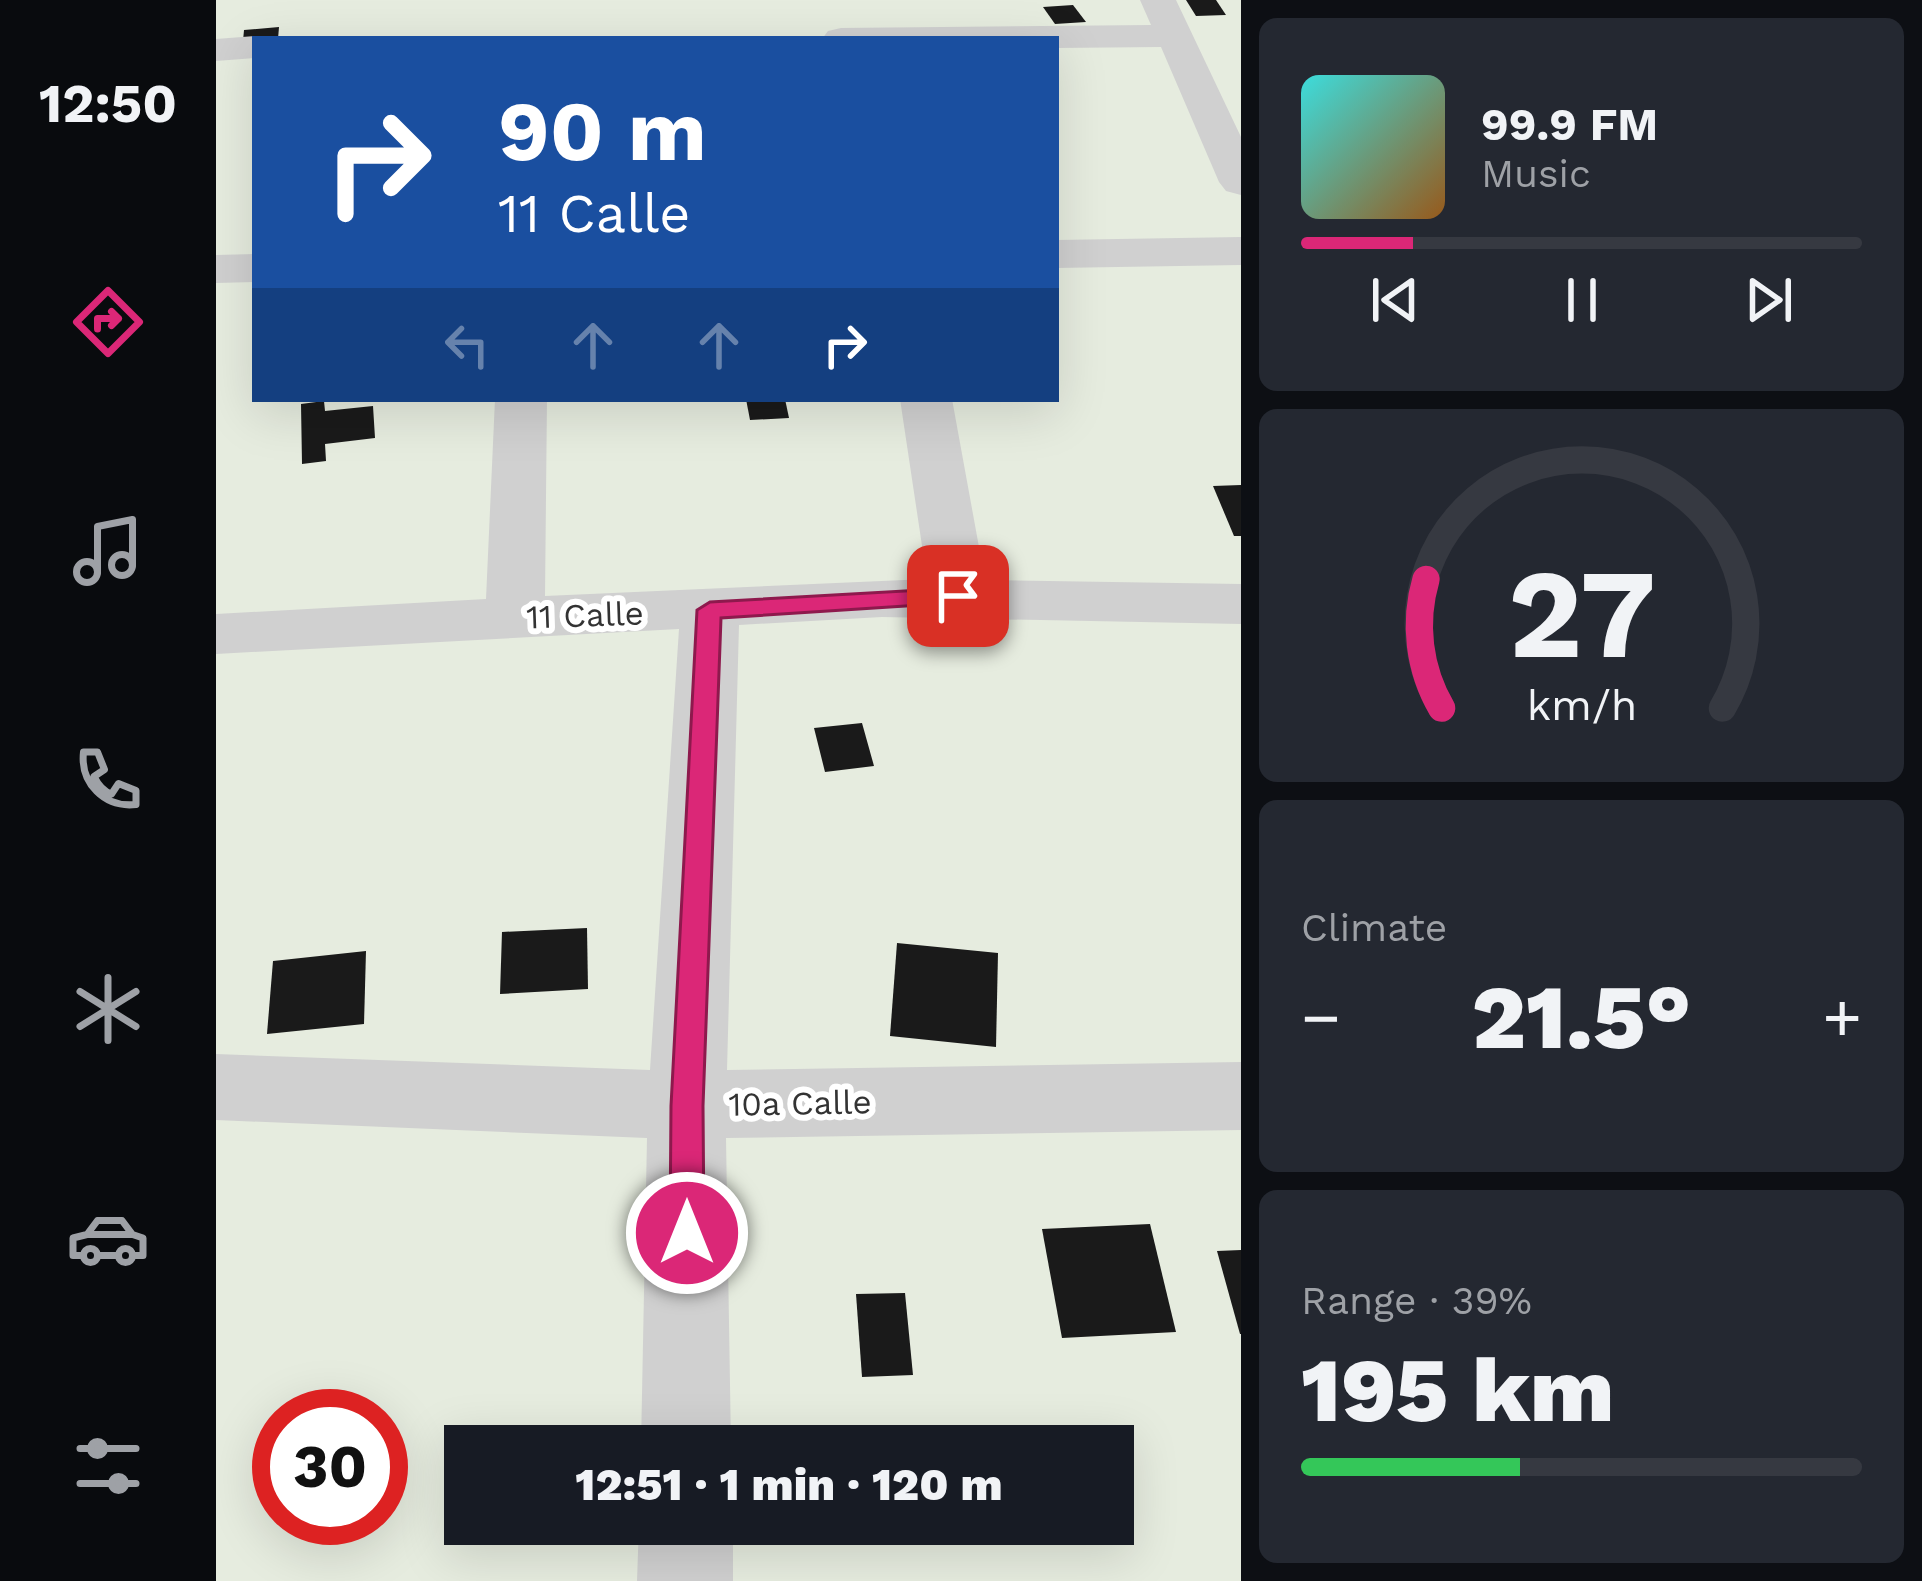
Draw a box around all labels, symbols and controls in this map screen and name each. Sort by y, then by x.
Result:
text: 12:50 [39,72,177,135]
text: 90 m [498,82,707,180]
icon: right [300,84,456,240]
text: 99.9 FM [1481,98,1658,151]
text: Music [1481,151,1591,196]
text: 11 Calle [498,182,690,245]
icon: previous [1362,267,1428,333]
icon: pause [1549,267,1615,333]
icon: next [1736,267,1802,333]
icon: directions [66,280,150,364]
icon: left [434,312,500,378]
icon: ahead [560,312,626,378]
icon: ahead [686,312,752,378]
icon: right [812,312,878,378]
icon: music [66,509,150,593]
text: 27 [1508,542,1655,688]
pin [907,545,1009,647]
icon: arrive [925,563,991,629]
street label: 11 Calle [526,593,644,637]
text: km/h [1526,680,1637,730]
icon: phone [66,738,150,822]
text: Climate [1301,905,1447,950]
text: 21.5° [1472,964,1691,1070]
icon: climate [66,967,150,1051]
text: − [1301,979,1341,1056]
text: + [1822,979,1862,1056]
street label: 10a Calle [728,1082,872,1124]
position arrow [624,1170,750,1296]
icon: car [66,1196,150,1280]
text: Range · 39% [1301,1278,1532,1323]
text: 195 km [1301,1337,1614,1443]
speed limit sign: 30 [252,1389,408,1545]
icon: filters [66,1424,150,1508]
text: 12:51 · 1 min · 120 m [575,1458,1003,1511]

